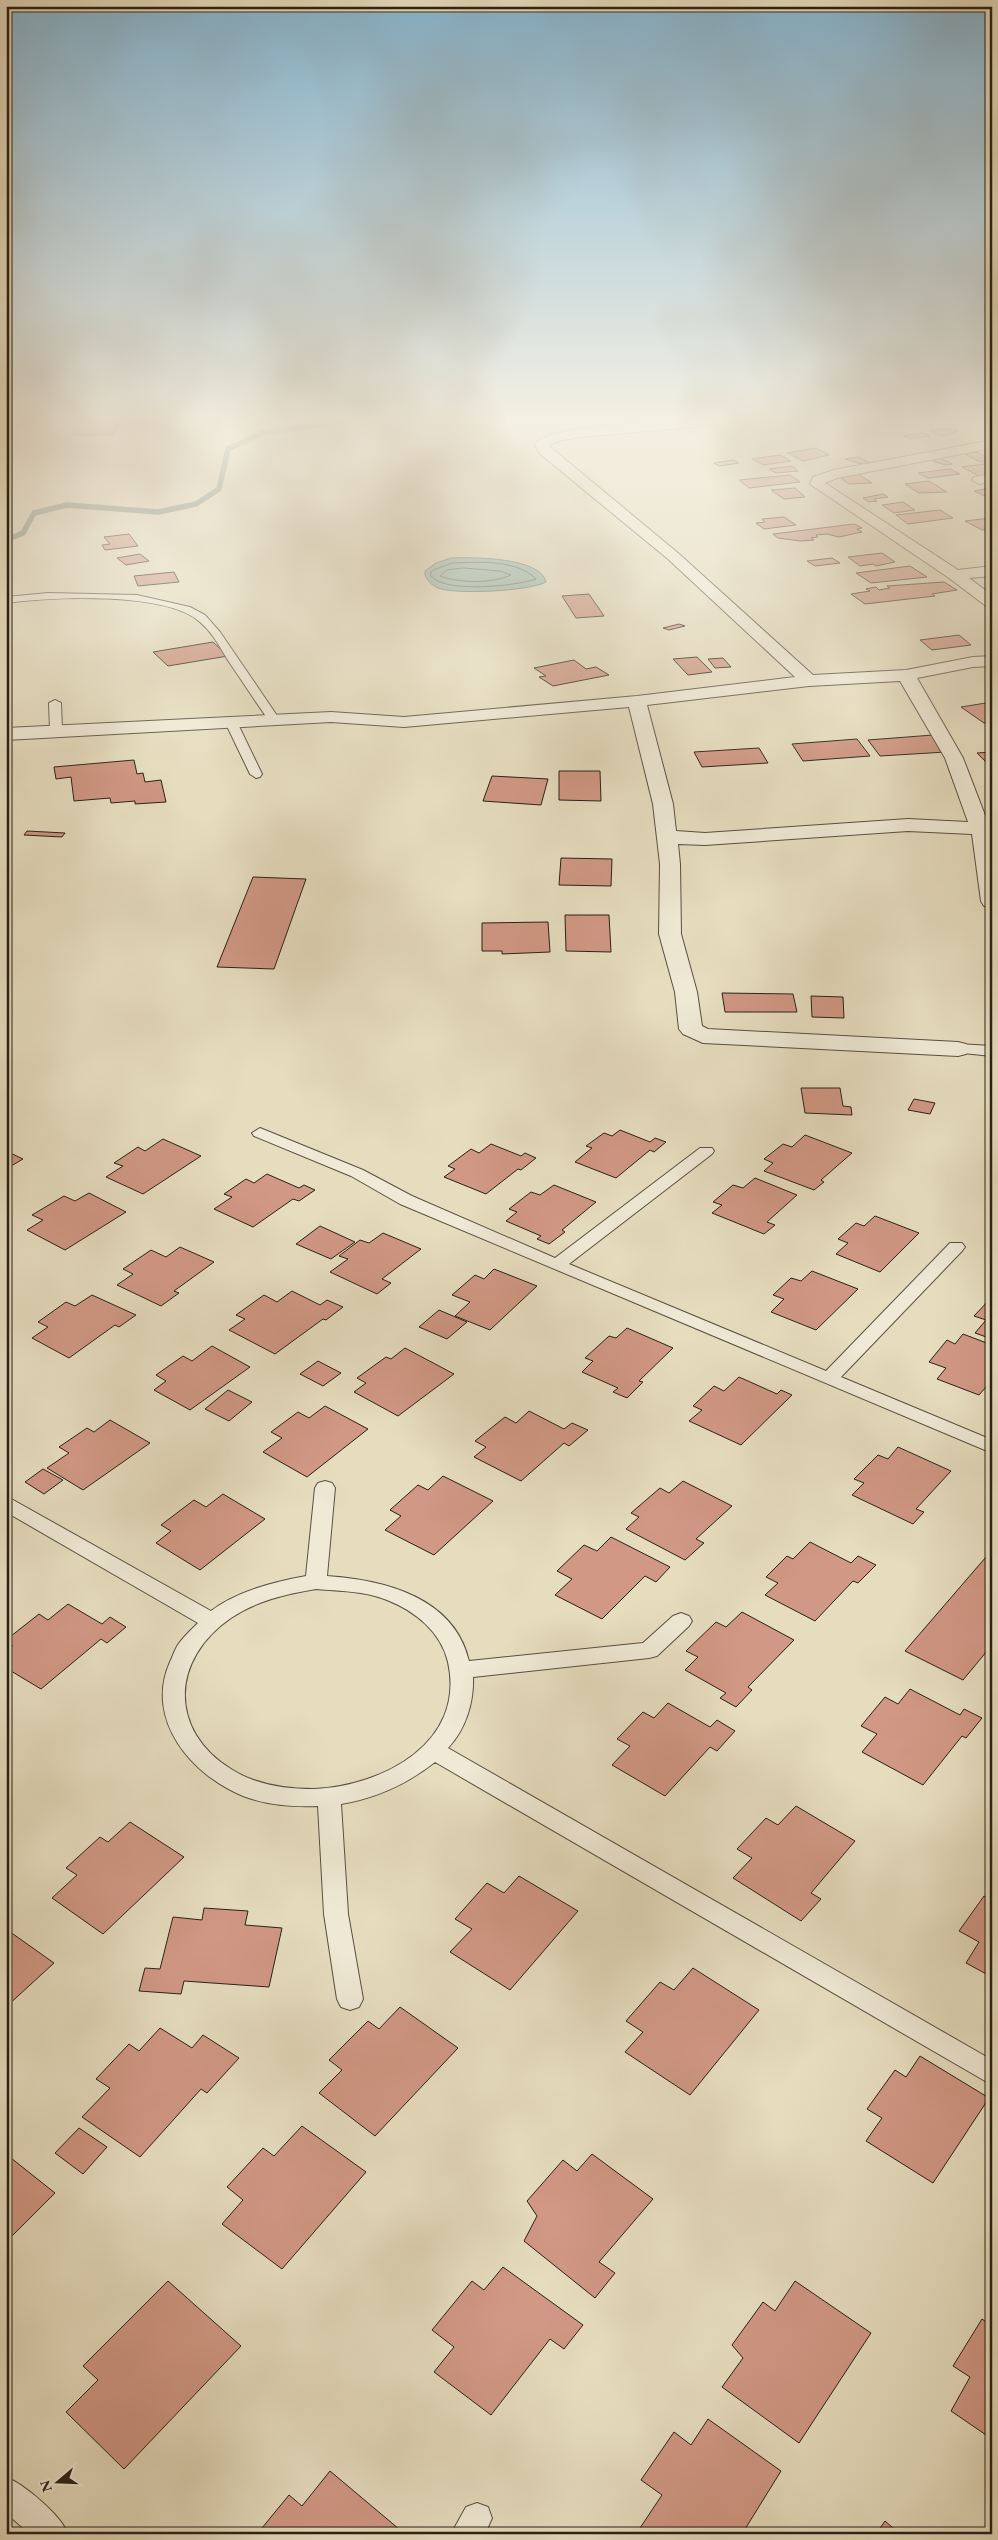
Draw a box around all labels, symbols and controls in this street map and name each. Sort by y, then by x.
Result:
north arrow [32,2458,82,2508]
text: N [35,2477,56,2495]

